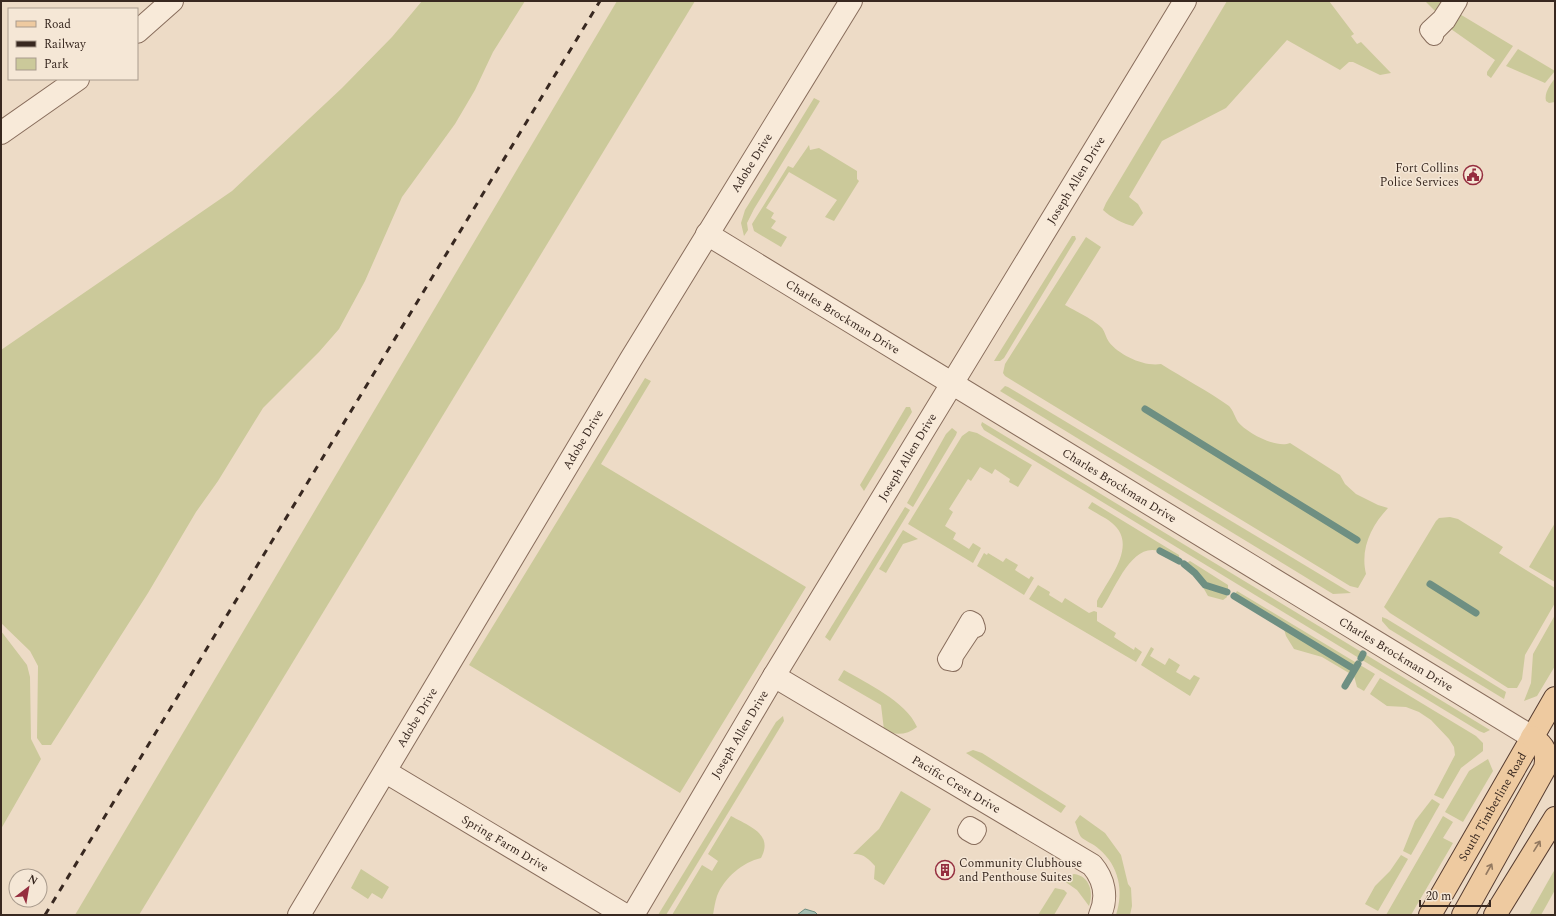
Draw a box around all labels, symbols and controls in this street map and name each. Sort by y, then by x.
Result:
legend [8,8,138,80]
text: Road [44,15,71,34]
text: Railway [44,35,87,54]
text: Park [44,55,69,74]
street label: Adobe Drive [726,129,778,196]
street label: Joseph Allen Drive [1042,133,1111,228]
place label: Fort Collins Police Services [1380,159,1459,192]
public building icon: Fort Collins Police Services [1462,164,1484,186]
street label: Charles Brockman Drive [782,275,904,360]
street label: Adobe Drive [558,406,609,473]
street label: Joseph Allen Drive [874,409,942,505]
street label: Charles Brockman Drive [1058,444,1180,528]
street label: Charles Brockman Drive [1335,612,1457,697]
street label: Adobe Drive [392,684,443,751]
street label: Joseph Allen Drive [707,686,774,782]
street label: South Timberline Road [1454,748,1532,865]
street label: Pacific Crest Drive [908,751,1004,819]
street label: Spring Farm Drive [458,810,552,877]
one-way arrow [1534,840,1542,852]
place label: Community Clubhouse and Penthouse Suites [959,854,1082,887]
building icon: Community Clubhouse and Penthouse Suites [934,859,956,881]
one-way arrow [1485,863,1493,875]
north arrow [8,868,48,908]
text: N [25,870,41,889]
scale bar [1420,882,1490,908]
text: 20 m [1426,887,1451,906]

